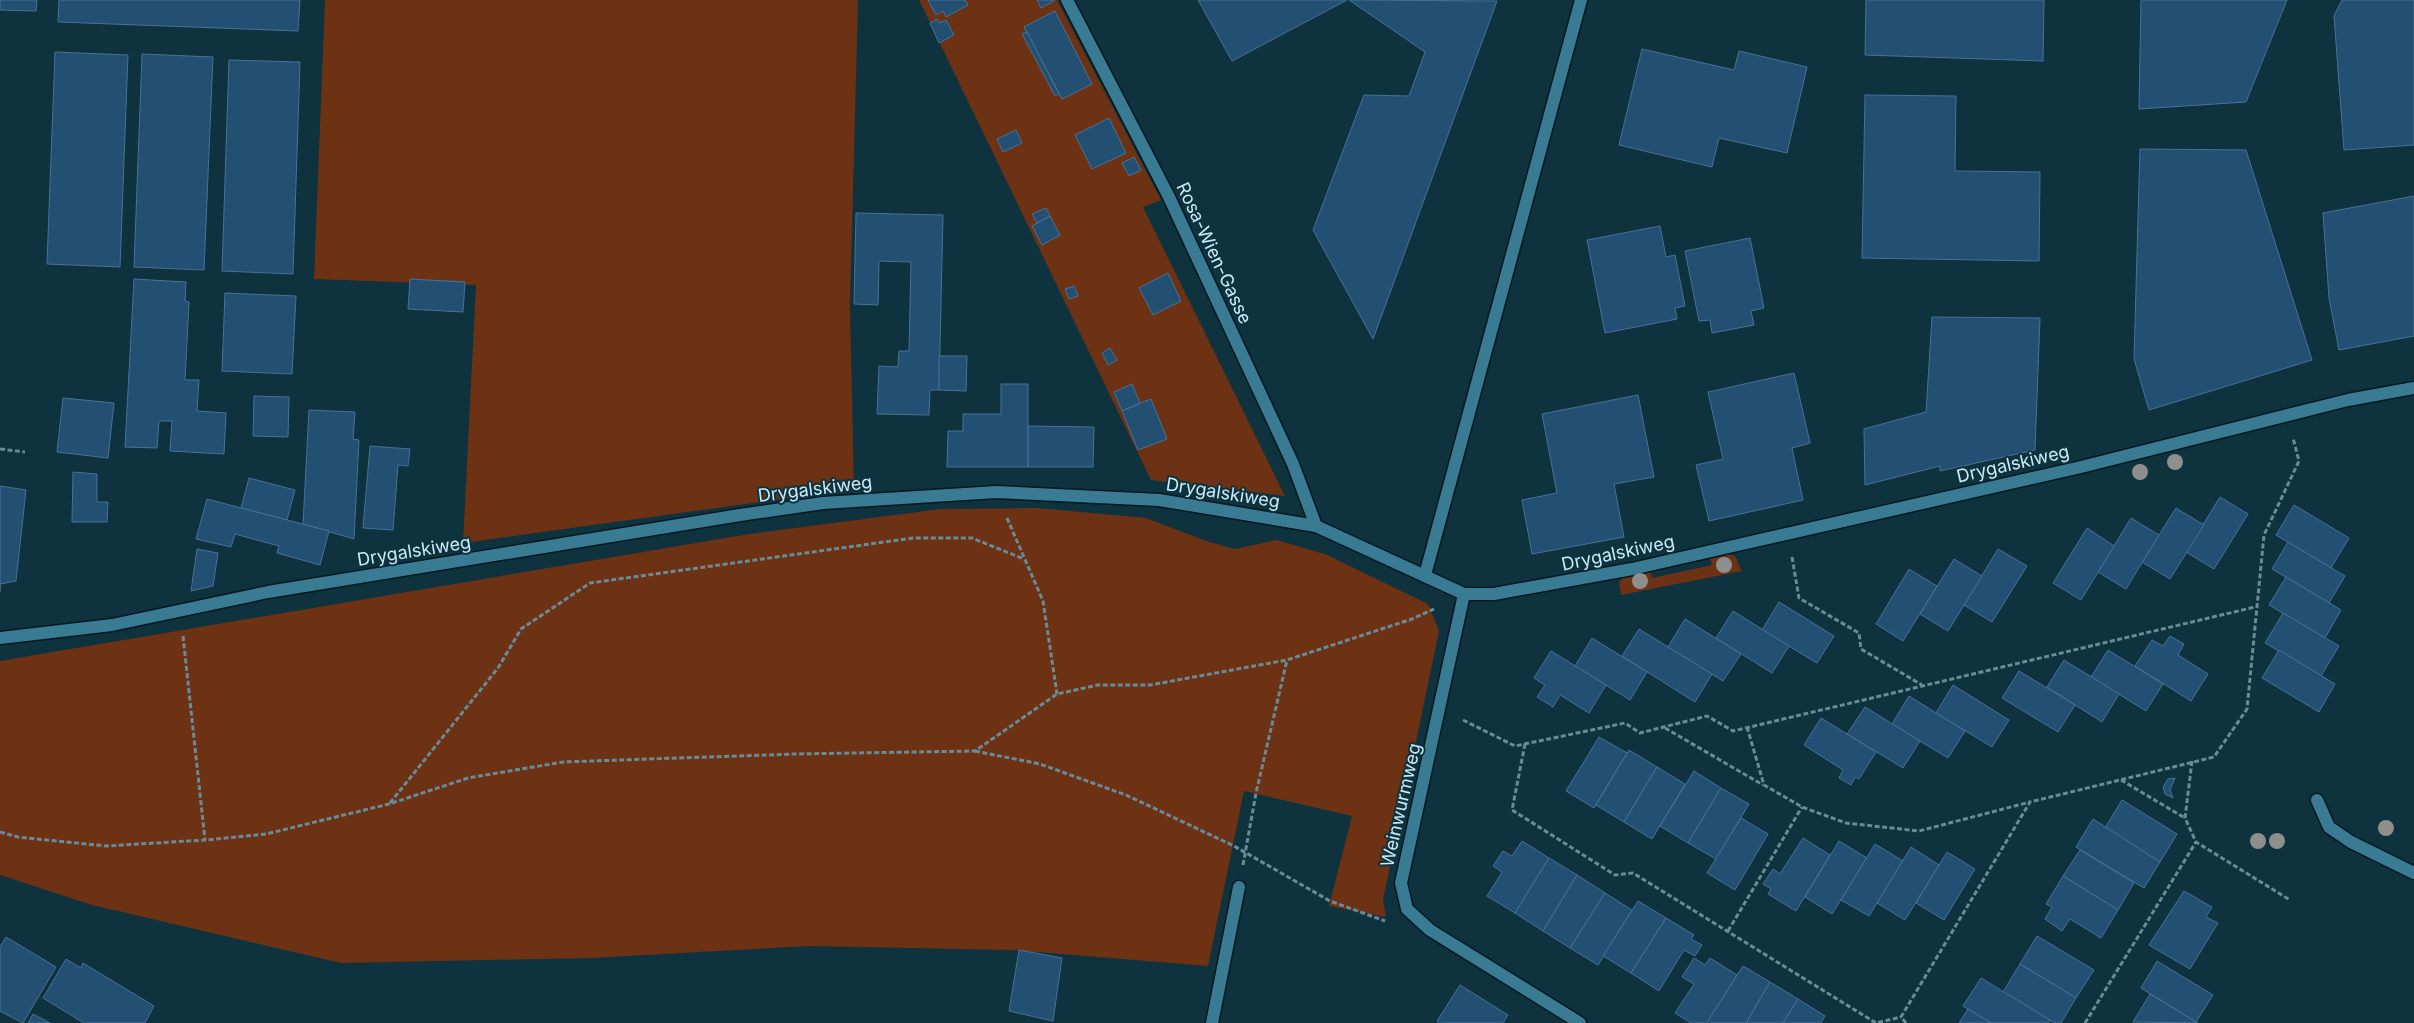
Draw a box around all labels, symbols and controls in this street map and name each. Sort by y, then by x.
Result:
street label: Rosa-Wien-Gasse [1172,179,1256,327]
street label: Drygalskiweg [1954,440,2071,487]
street label: Drygalskiweg [757,471,873,506]
street label: Drygalskiweg [1165,473,1282,512]
street label: Drygalskiweg [1559,530,1676,575]
street label: Drygalskiweg [355,531,472,570]
street label: Weinwurmweg [1376,741,1425,869]

